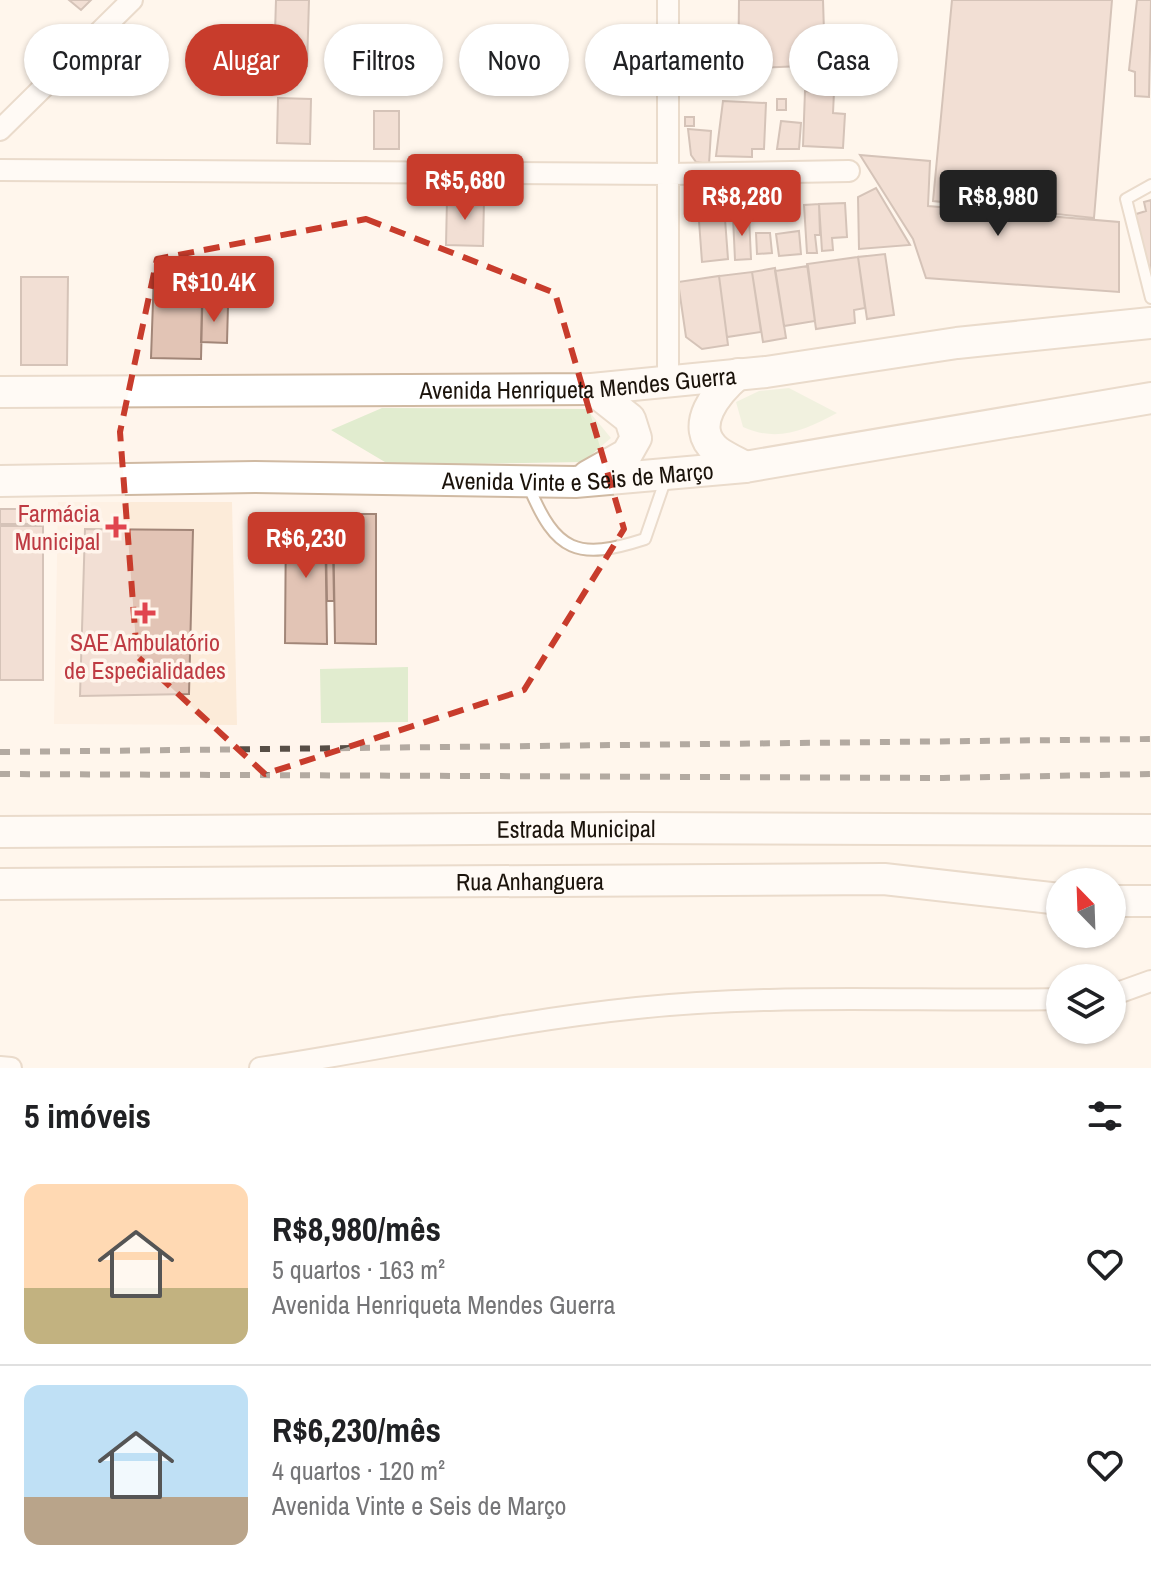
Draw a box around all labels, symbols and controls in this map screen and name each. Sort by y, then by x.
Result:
chip: Comprar [24,24,169,96]
chip: Alugar [185,24,308,96]
chip: Filtros [324,24,443,96]
chip: Novo [459,24,569,96]
chip: Apartamento [585,24,773,96]
chip: Casa [789,24,898,96]
pin: R$5,680 [391,154,539,222]
text: R$5,680 [425,162,505,197]
pin: R$8,280 [668,170,816,238]
pin: R$8,980 [924,170,1072,238]
text: R$8,280 [702,178,782,213]
text: R$8,980 [958,178,1038,213]
pin: R$10.4K [140,256,288,324]
text: R$10.4K [172,264,256,299]
street label: Avenida Henriqueta Mendes Guerra [418,359,738,406]
street label: Avenida Vinte e Seis de Março [441,454,715,498]
place label: Farmácia Municipal [15,497,100,557]
pin: R$6,230 [232,512,380,580]
marker: Farmácia Municipal [107,518,125,536]
text: R$6,230 [266,520,346,555]
marker: SAE Ambulatório de Especialidades [134,602,156,624]
place label: SAE Ambulatório de Especialidades [64,626,226,686]
street label: Estrada Municipal [496,812,655,845]
street label: Rua Anhanguera [456,865,604,897]
north arrow [1046,868,1126,948]
map controls [1046,868,1126,1044]
button: layers [1046,964,1126,1044]
text: 5 imóveis [24,1093,151,1139]
icon: filters [1083,1094,1127,1138]
text: R$8,980/mês [272,1206,441,1252]
icon: home [88,1216,184,1312]
icon: heart [1083,1242,1127,1286]
text: 5 quartos · 163 m² [272,1252,445,1287]
text: Avenida Henriqueta Mendes Guerra [272,1287,615,1322]
text: R$6,230/mês [272,1407,441,1453]
icon: home [88,1417,184,1513]
icon: heart [1083,1443,1127,1487]
text: 4 quartos · 120 m² [272,1453,445,1488]
text: Avenida Vinte e Seis de Março [272,1488,566,1523]

